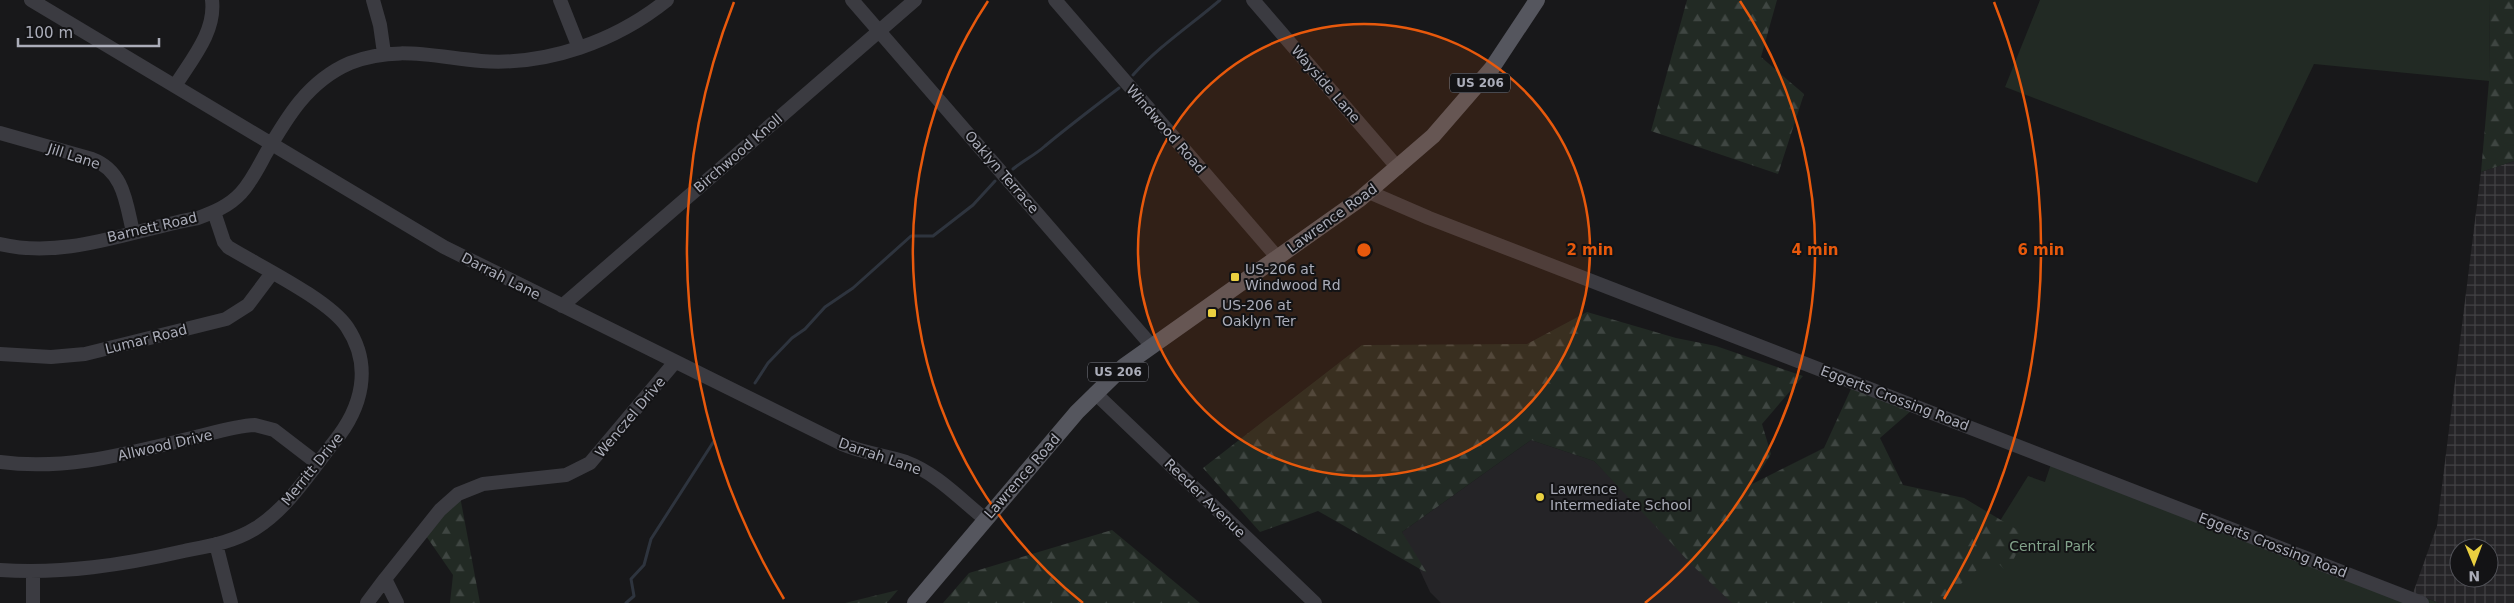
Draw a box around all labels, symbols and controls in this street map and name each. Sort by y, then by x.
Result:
scale bar [18,15,159,47]
text: 100 m [25,24,73,42]
street label: Wayside Lane [1288,42,1364,126]
road number: US 206 [1450,74,1510,92]
street label: Windwood Road [1123,81,1209,177]
street label: Birchwood Knoll [691,110,785,196]
street label: Oaklyn Terrace [962,127,1042,217]
street label: Jill Lane [45,140,102,172]
street label: Lawrence Road [1284,180,1380,256]
street label: Barnett Road [106,209,198,245]
centre of rings [1355,241,1373,259]
text: 2 min [1566,241,1614,259]
text: 4 min [1791,241,1839,259]
text: 6 min [2017,241,2065,259]
street label: Darrah Lane [459,249,543,303]
place label: US-206 at Windwood Rd [1245,261,1341,293]
marker: US-206 at Windwood Rd [1229,271,1241,283]
place label: US-206 at Oaklyn Ter [1222,297,1296,329]
marker: US-206 at Oaklyn Ter [1206,307,1218,319]
street label: Lumar Road [103,321,189,357]
road number: US 206 [1088,362,1148,382]
street label: Eggerts Crossing Road [1818,362,1972,434]
street label: Wenczel Drive [592,374,668,460]
street label: Allwood Drive [116,426,214,464]
street label: Merritt Drive [278,430,346,508]
street label: Lawrence Road [981,431,1063,521]
street label: Darrah Lane [837,434,923,478]
street label: Reeder Avenue [1161,455,1249,541]
place label: Lawrence Intermediate School [1550,481,1691,513]
marker: Lawrence Intermediate School [1534,491,1546,503]
street label: Eggerts Crossing Road [2196,509,2350,581]
park label: Central Park [2009,538,2096,554]
north arrow [2449,538,2499,588]
text: N [2468,568,2480,584]

